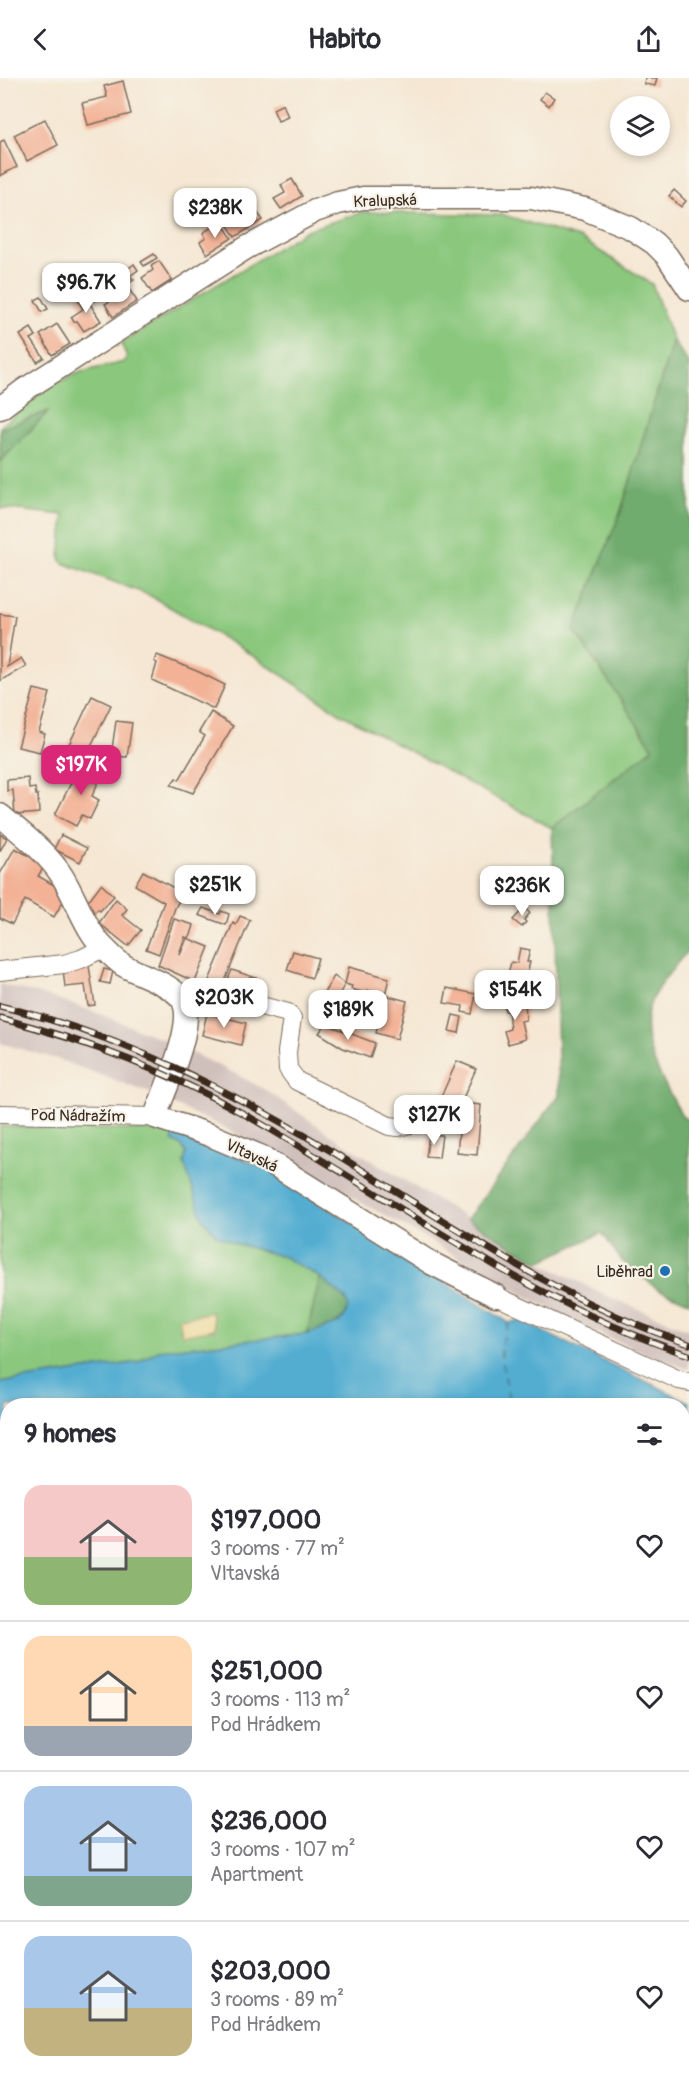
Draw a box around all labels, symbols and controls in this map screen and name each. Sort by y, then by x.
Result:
icon: back [24,23,57,56]
text: Habito [308,23,381,56]
icon: share [632,23,665,56]
map controls [610,96,670,156]
button: layers [610,96,670,156]
pin: $238K [173,188,257,239]
street label: Kralupská [353,190,417,212]
text: $238K [188,195,242,220]
pin: $96.7K [37,263,135,314]
text: $96.7K [56,270,116,295]
pin: $197K [39,745,123,796]
text: $197K [55,752,107,777]
pin: $251K [173,865,257,916]
pin: $236K [480,866,564,917]
text: $251K [189,872,241,897]
text: $236K [494,873,550,898]
pin: $154K [473,970,557,1021]
text: $154K [488,977,542,1002]
pin: $203K [182,978,266,1029]
text: $203K [195,985,253,1010]
pin: $189K [306,990,390,1041]
text: $189K [322,997,374,1022]
pin: $127K [392,1095,476,1146]
text: $127K [408,1102,460,1127]
street label: Pod Nádražím [30,1105,126,1127]
street label: Vltavská [222,1135,281,1177]
place label: Liběhrad [596,1262,653,1282]
marker: Liběhrad [658,1264,672,1278]
text: 9 homes [24,1418,116,1450]
icon: filters [633,1418,666,1451]
text: $197,000 [210,1504,321,1536]
icon: home [72,1509,144,1581]
icon: heart [633,1529,666,1562]
text: 3 rooms · 77 m² [210,1536,345,1561]
text: Vltavská [210,1561,280,1586]
text: $251,000 [210,1655,323,1687]
icon: home [72,1660,144,1732]
icon: heart [633,1680,666,1713]
text: 3 rooms · 113 m² [210,1687,350,1712]
text: Pod Hrádkem [210,1712,321,1737]
text: $236,000 [210,1805,327,1837]
icon: home [72,1810,144,1882]
icon: heart [633,1830,666,1863]
text: 3 rooms · 107 m² [210,1837,356,1862]
text: Apartment [210,1862,303,1887]
text: $203,000 [210,1955,331,1987]
icon: home [72,1960,144,2032]
icon: heart [633,1980,666,2013]
text: 3 rooms · 89 m² [210,1987,344,2012]
text: Pod Hrádkem [210,2012,321,2037]

